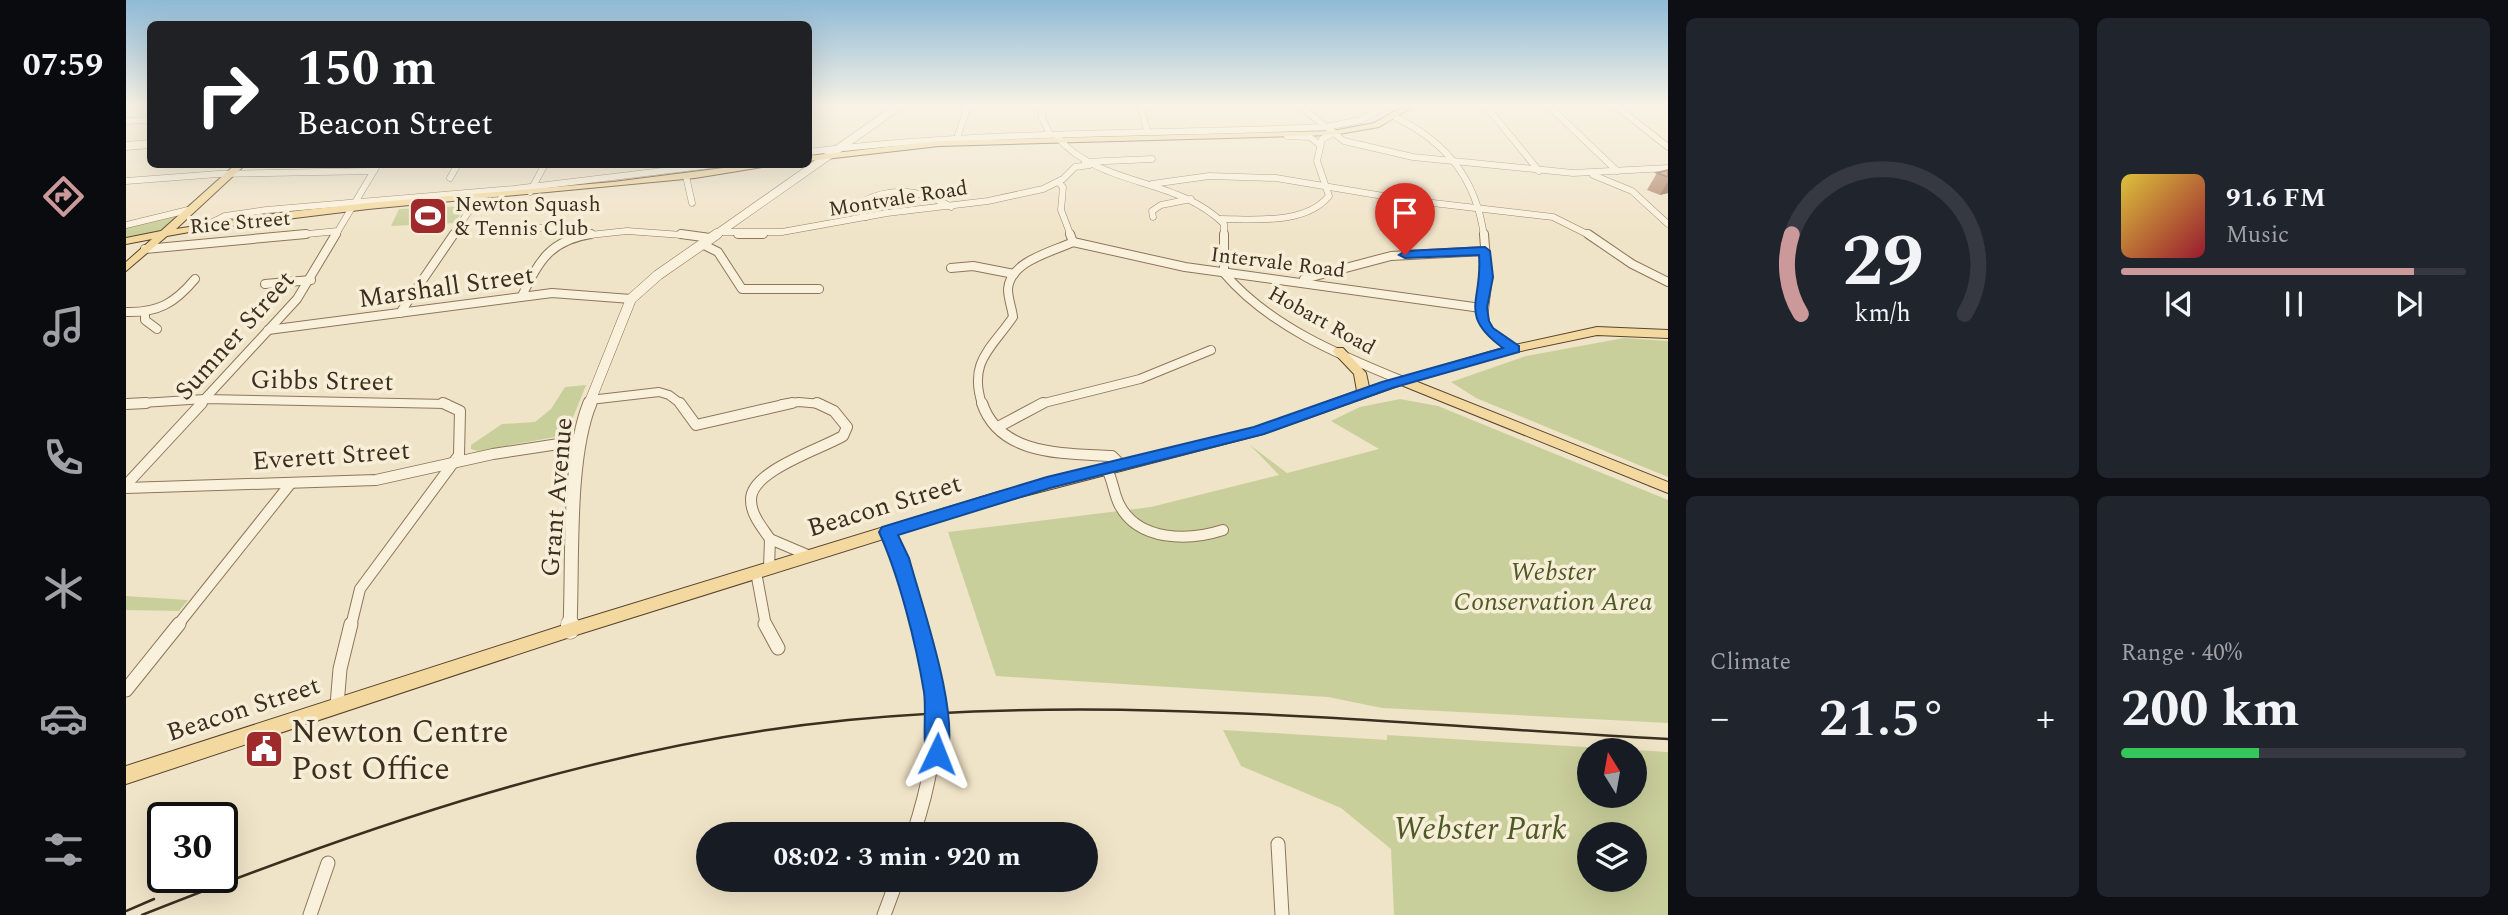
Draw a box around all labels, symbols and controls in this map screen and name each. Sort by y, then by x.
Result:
text: 150 m [297,32,436,107]
text: 07:59 [23,41,103,90]
icon: right [182,49,273,140]
text: Beacon Street [297,100,493,149]
icon: directions [39,172,88,221]
street label: Montvale Road [826,172,970,226]
text: 91.6 FM [2226,178,2326,218]
pin [1375,183,1435,255]
place label: Newton Squash & Tennis Club [455,189,601,245]
icon: arrive [1386,194,1424,232]
sports icon: Newton Squash & Tennis Club [407,195,449,237]
street label: Rice Street [188,203,292,243]
text: 29 [1842,208,1923,319]
text: Music [2226,218,2289,253]
street label: Intervale Road [1209,239,1347,287]
street label: Marshall Street [356,255,536,319]
street label: Sumner Street [165,262,304,410]
street label: Hobart Road [1262,278,1381,364]
icon: previous [2160,285,2198,323]
icon: pause [2275,285,2313,323]
icon: next [2390,285,2428,323]
text: km/h [1854,295,1911,333]
icon: music [39,302,88,351]
street label: Gibbs Street [250,360,394,402]
street label: Grant Avenue [530,416,584,578]
street label: Everett Street [251,431,411,481]
icon: phone [39,433,88,482]
street label: Beacon Street [802,464,966,548]
park label: Webster Conservation Area [1454,552,1652,622]
icon: climate [39,564,88,613]
text: Range · 40% [2121,636,2242,671]
text: Climate [1710,645,1791,680]
street label: Beacon Street [161,665,325,753]
text: 200 km [2121,670,2300,749]
text: 21.5° [1819,680,1946,759]
text: − [1710,690,1729,748]
text: + [2036,690,2055,748]
icon: car [39,694,88,743]
place label: Newton Centre Post Office [291,708,509,794]
position arrow [900,717,974,791]
public building icon: Newton Centre Post Office [243,728,285,770]
north arrow [1577,738,1647,808]
map controls [1577,738,1647,892]
speed limit sign: 30 [147,802,238,893]
park label: Webster Park [1393,805,1567,854]
button: layers [1577,822,1647,892]
icon: filters [39,825,88,874]
text: 08:02 · 3 min · 920 m [773,837,1021,877]

